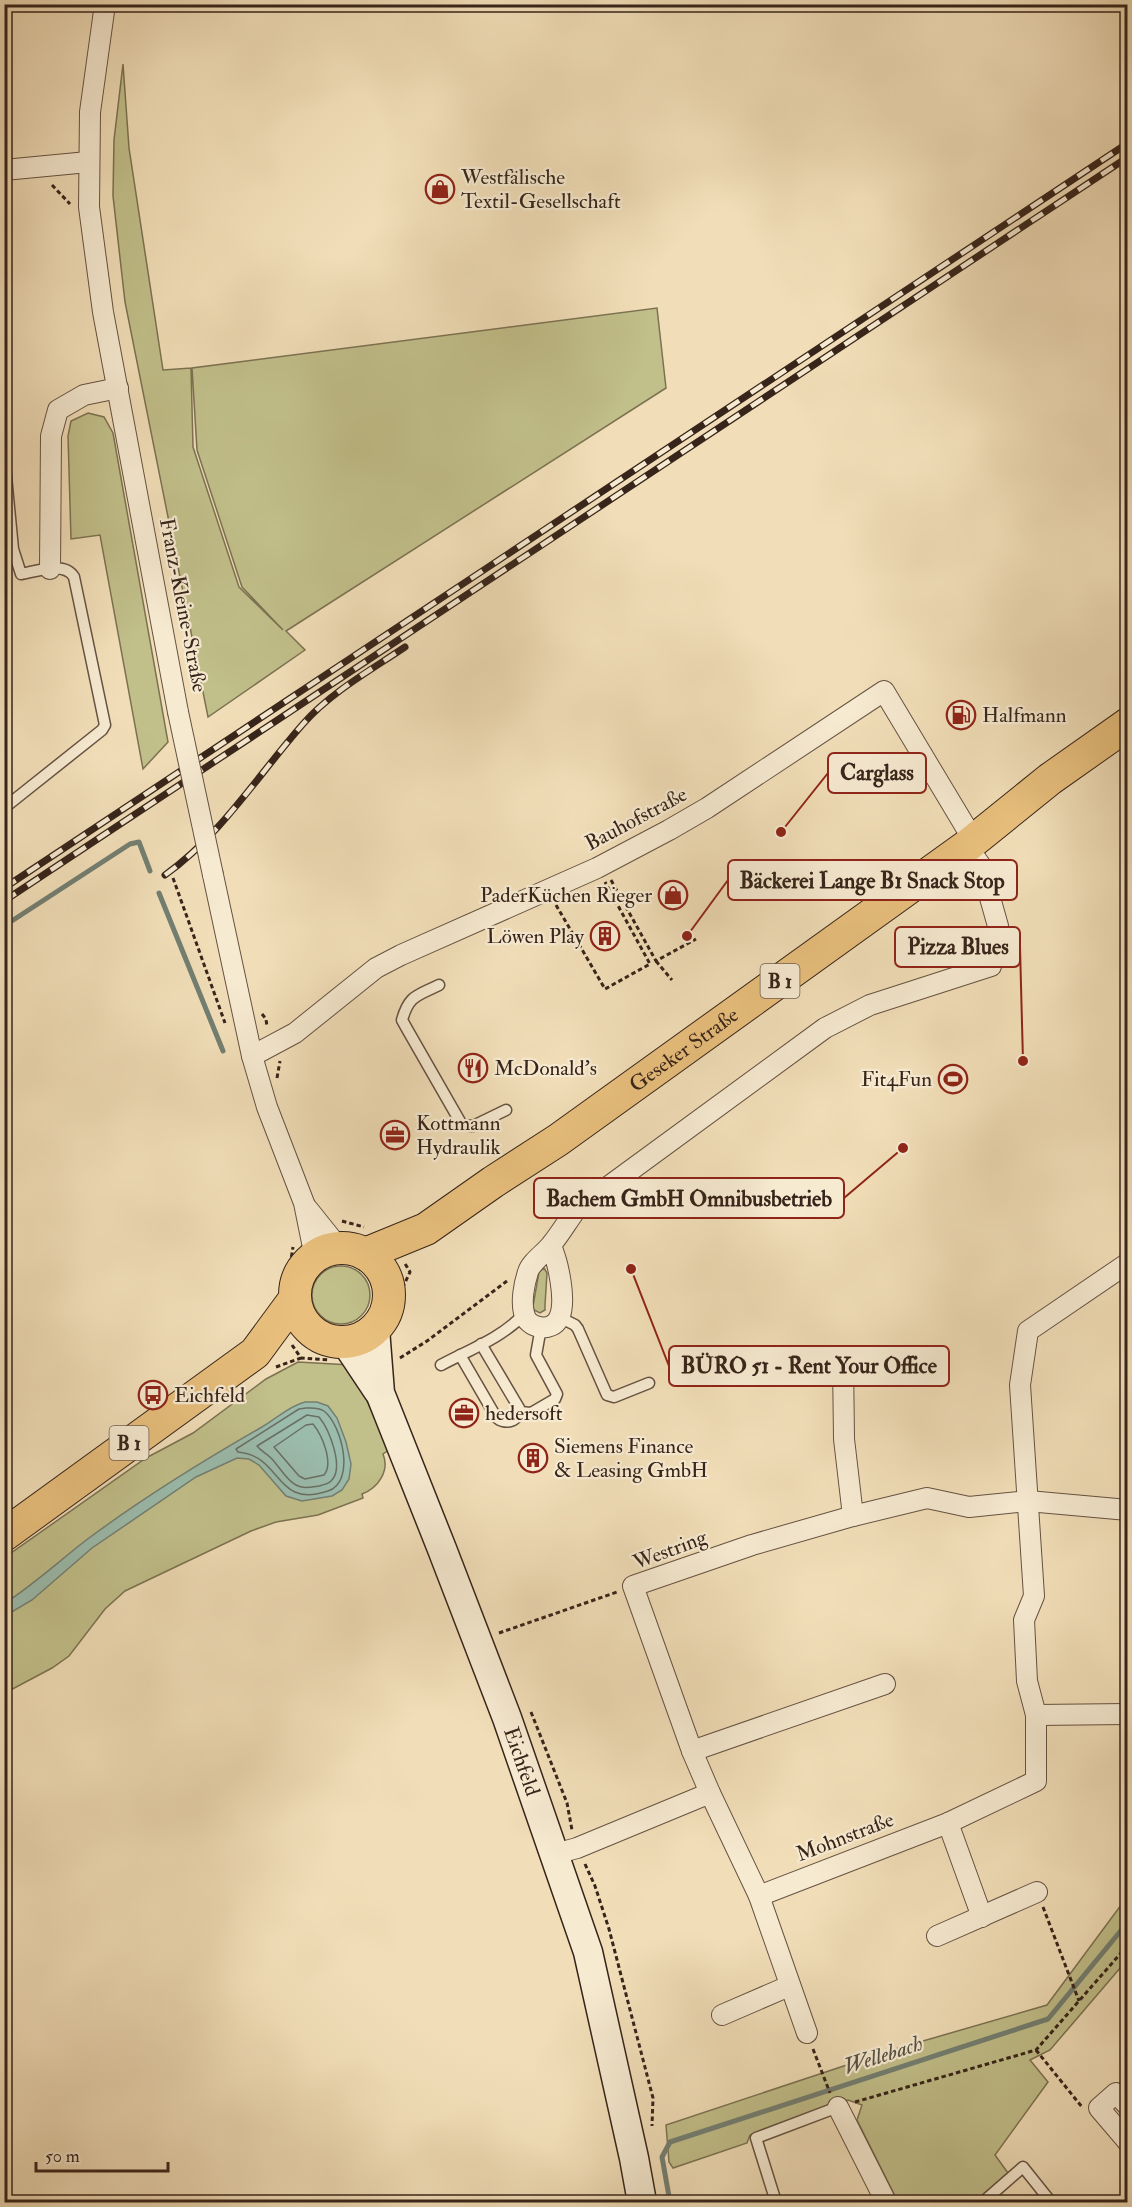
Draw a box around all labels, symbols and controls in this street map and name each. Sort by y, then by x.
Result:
place label: Westfälische Textil-Gesellschaft [460,164,621,215]
shop icon: Westfälische Textil-Gesellschaft [424,173,456,205]
street label: Franz-Kleine-Straße [153,516,213,695]
fuel station icon: Halfmann [945,699,977,731]
place label: Halfmann [982,702,1067,729]
callout: Carglass [828,753,926,793]
text: Carglass [840,759,914,788]
street label: Bauhofstraße [580,781,692,857]
callout: Bäckerei Lange B1 Snack Stop [728,860,1017,900]
text: Bäckerei Lange B1 Snack Stop [739,867,1005,896]
shop icon: PaderKüchen Rieger [657,879,689,911]
place label: PaderKüchen Rieger [480,882,652,909]
building icon: Löwen Play [589,920,621,952]
place label: Löwen Play [487,923,585,950]
callout: Pizza Blues [895,927,1020,967]
text: Pizza Blues [907,933,1009,961]
road number: B 1 [760,964,800,998]
street label: Geseker Straße [624,1001,744,1098]
restaurant icon: McDonald's [457,1052,489,1084]
place label: McDonald's [494,1055,597,1082]
sports icon: Fit4Fun [937,1063,969,1095]
place label: Fit4Fun [861,1066,932,1093]
place label: Kottmann Hydraulik [416,1110,501,1161]
office icon: Kottmann Hydraulik [379,1119,411,1151]
callout: Bachem GmbH Omnibusbetrieb [534,1178,844,1218]
text: Bachem GmbH Omnibusbetrieb [546,1185,832,1213]
callout: BÜRO 51 - Rent Your Office [669,1346,949,1386]
text: BÜRO 51 - Rent Your Office [681,1352,938,1380]
bus stop icon: Eichfeld [137,1379,169,1411]
place label: Eichfeld [174,1382,246,1409]
office icon: hedersoft [448,1397,480,1429]
place label: hedersoft [485,1400,563,1427]
road number: B 1 [110,1426,148,1460]
place label: Siemens Finance & Leasing GmbH [554,1433,708,1484]
building icon: Siemens Finance & Leasing GmbH [517,1442,549,1474]
street label: Westring [628,1523,711,1577]
street label: Eichfeld [498,1723,547,1800]
street label: Mohnstraße [792,1806,898,1868]
water label: Wellebach [840,2029,926,2081]
scale bar [36,2135,168,2173]
text: 50 m [45,2145,80,2168]

